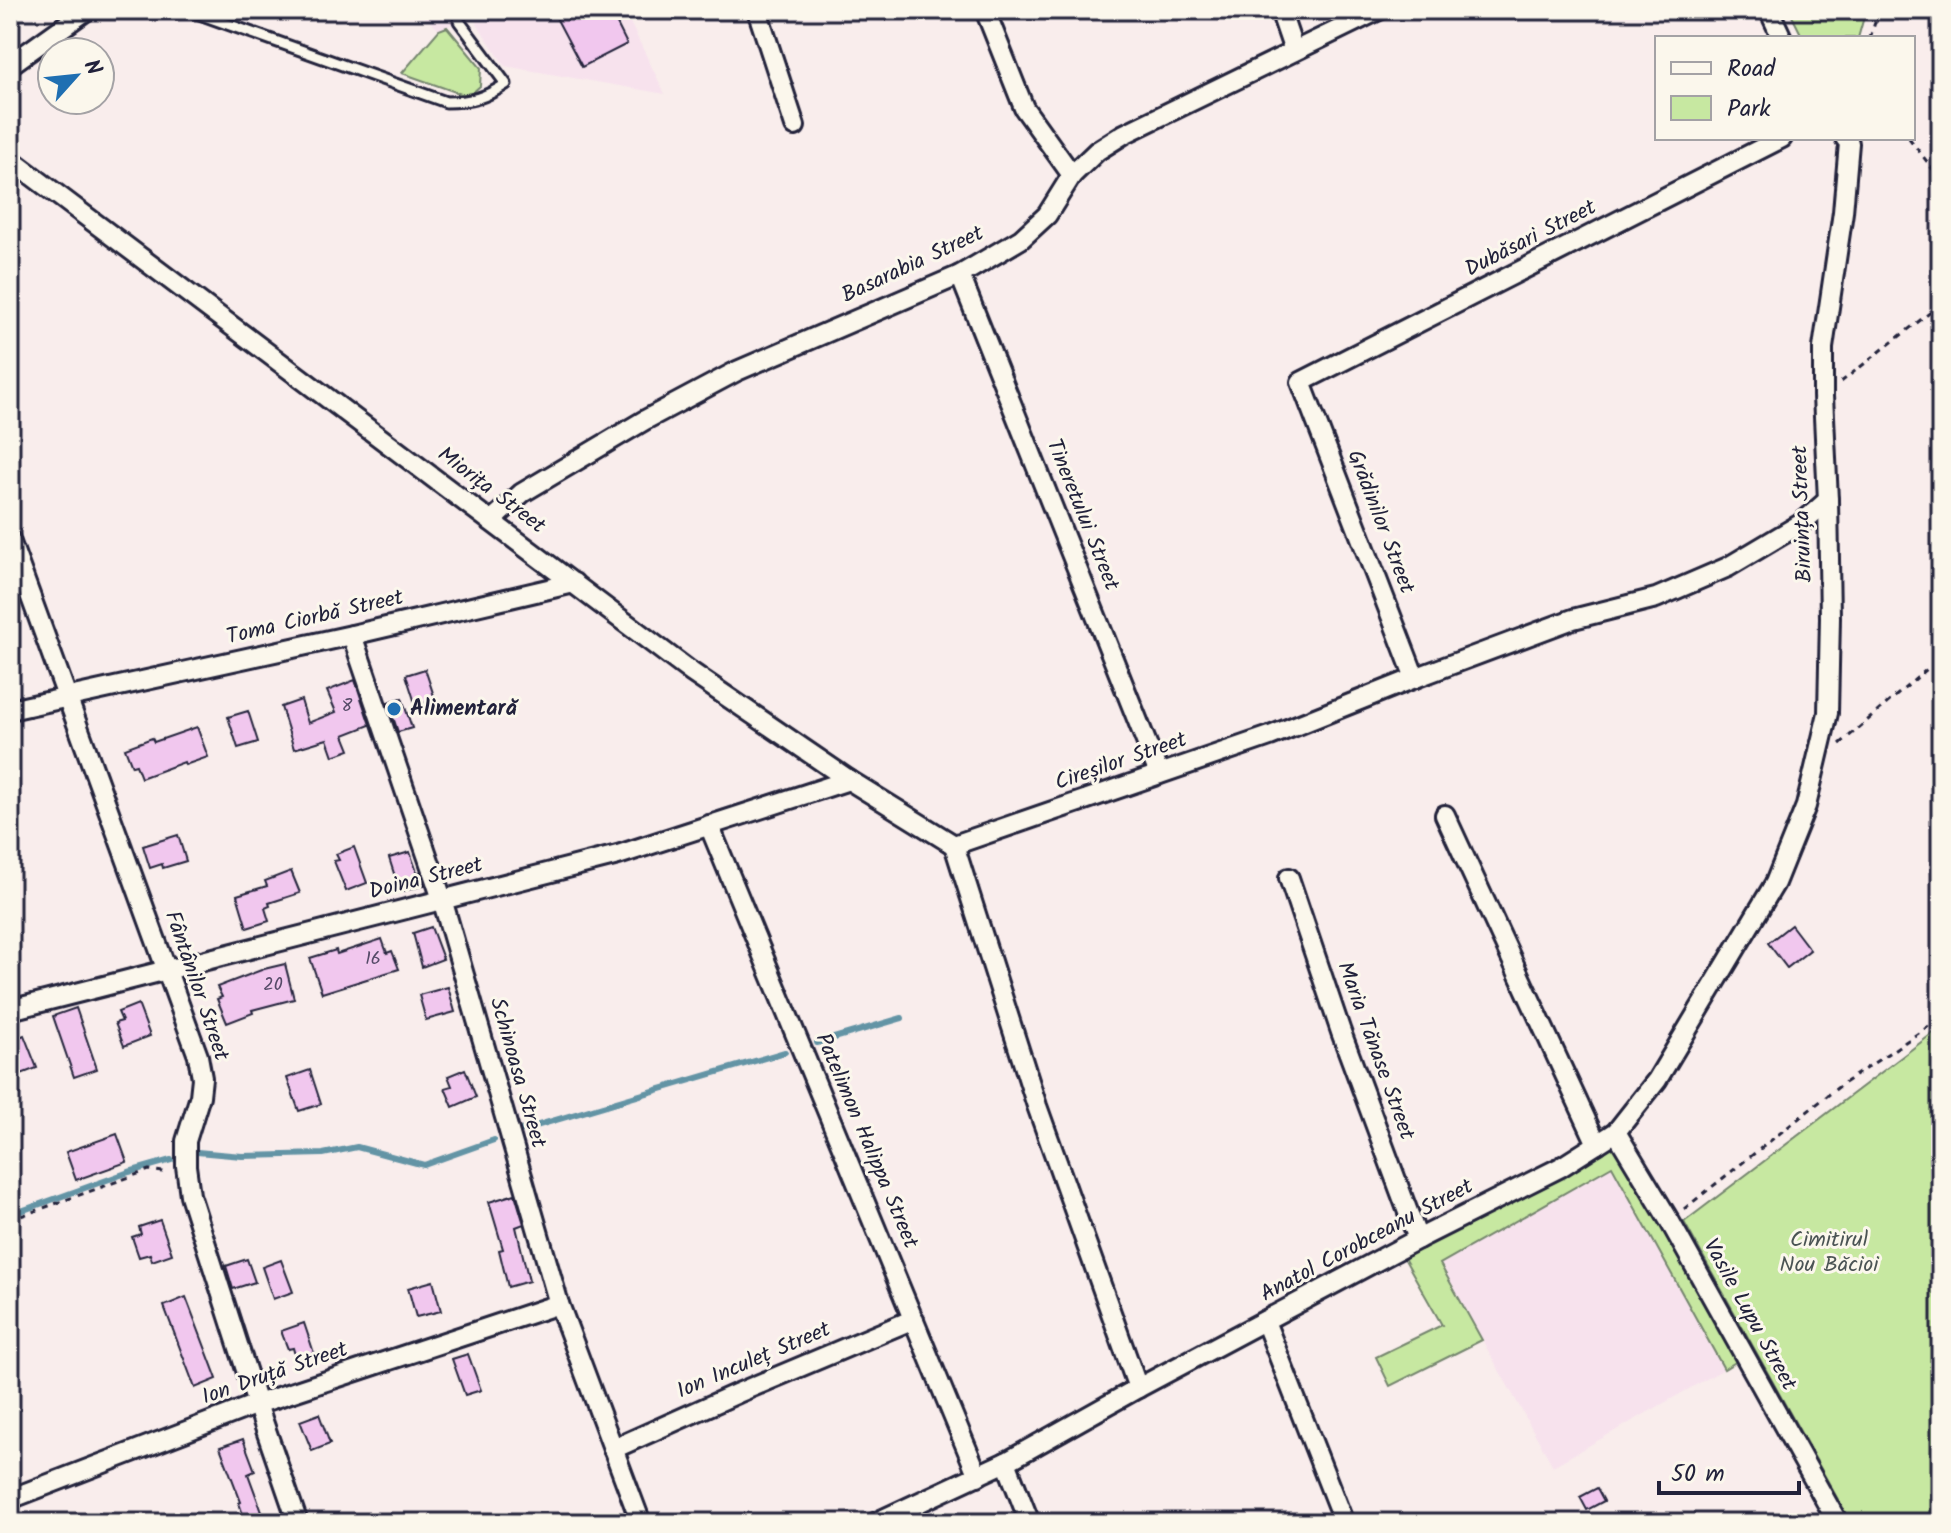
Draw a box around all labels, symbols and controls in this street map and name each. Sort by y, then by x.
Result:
north arrow [36,36,116,116]
legend [1655,36,1915,140]
text: Road [1727,50,1776,89]
text: N [73,54,110,82]
text: Park [1727,90,1771,129]
street label: Dubăsari Street [1459,191,1603,287]
street label: Basarabia Street [836,217,990,313]
street label: Tineretului Street [1036,434,1129,597]
street label: Miorița Street [429,438,553,544]
street label: Biruința Street [1783,444,1823,583]
street label: Grădinilor Street [1337,445,1424,599]
street label: Toma Ciorbă Street [223,581,407,655]
house number: 8 [342,692,353,721]
place label: Alimentară [410,692,519,727]
marker: Alimentară [385,700,403,718]
street label: Cireșilor Street [1050,723,1192,801]
street label: Doina Street [365,848,487,910]
street label: Fântânilor Street [154,906,238,1066]
house number: 16 [365,945,381,974]
street label: Maria Tănase Street [1327,957,1424,1145]
house number: 20 [263,971,283,1000]
street label: Schinoasa Street [479,994,555,1153]
street label: Patelimon Halippa Street [805,1028,927,1255]
street label: Anatol Corobceanu Street [1254,1170,1480,1312]
park label: Cimitirul Nou Băcioi [1780,1223,1879,1283]
street label: Vasile Lupu Street [1693,1233,1806,1398]
street label: Ion Inculeț Street [672,1313,837,1409]
street label: Ion Druță Street [197,1332,353,1415]
scale bar [1659,1445,1799,1495]
text: 50 m [1671,1455,1725,1494]

